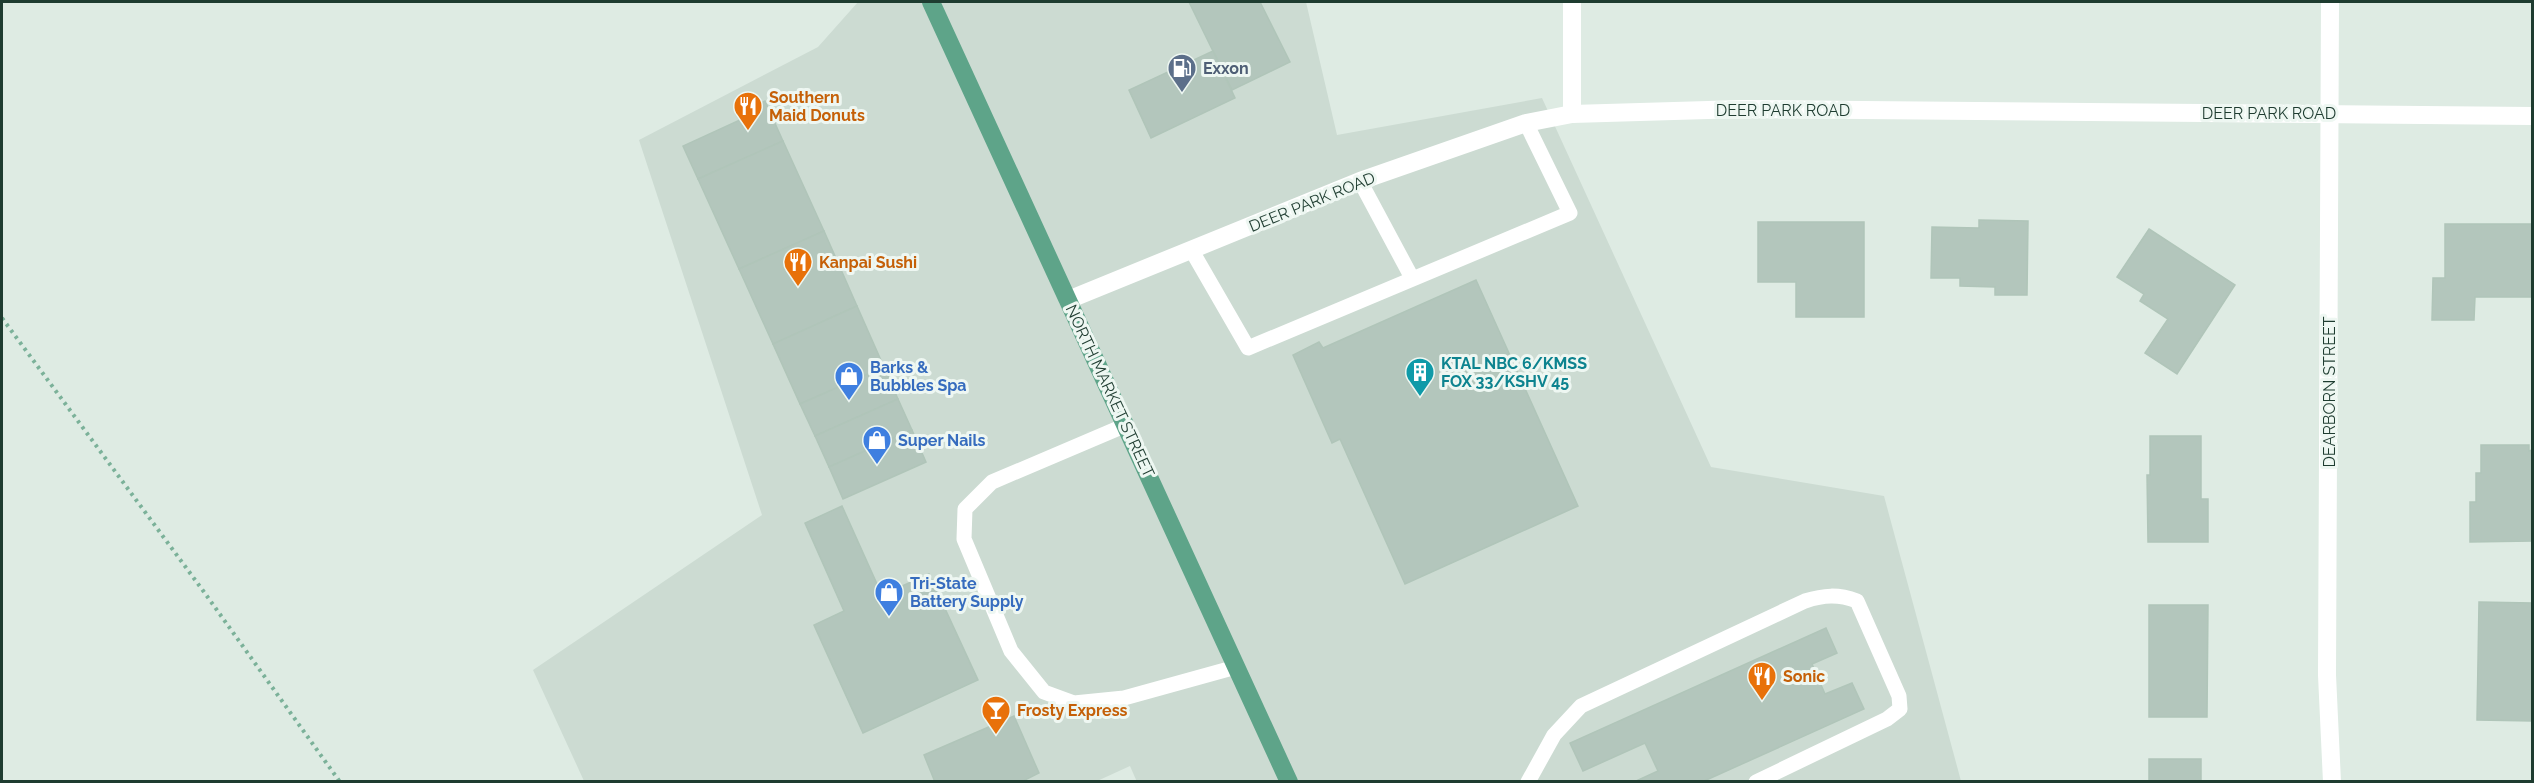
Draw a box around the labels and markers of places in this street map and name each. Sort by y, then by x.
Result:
fuel station icon: Exxon [1166,52,1198,94]
place label: Exxon [1203,59,1249,78]
place label: Southern Maid Donuts [769,88,865,125]
restaurant icon: Southern Maid Donuts [732,90,764,132]
restaurant icon: Kanpai Sushi [782,246,814,288]
place label: Kanpai Sushi [819,253,917,272]
place label: KTAL NBC 6/KMSS FOX 33/KSHV 45 [1441,354,1587,391]
building icon: KTAL NBC 6/KMSS FOX 33/KSHV 45 [1404,356,1436,398]
place label: Barks & Bubbles Spa [870,358,967,395]
shop icon: Barks & Bubbles Spa [833,360,865,402]
shop icon: Super Nails [861,424,893,466]
place label: Super Nails [898,431,986,450]
place label: Tri-State Battery Supply [910,574,1024,611]
shop icon: Tri-State Battery Supply [873,576,905,618]
restaurant icon: Sonic [1746,660,1778,702]
place label: Sonic [1783,667,1825,686]
bar icon: Frosty Express [980,694,1012,736]
place label: Frosty Express [1017,701,1128,720]

